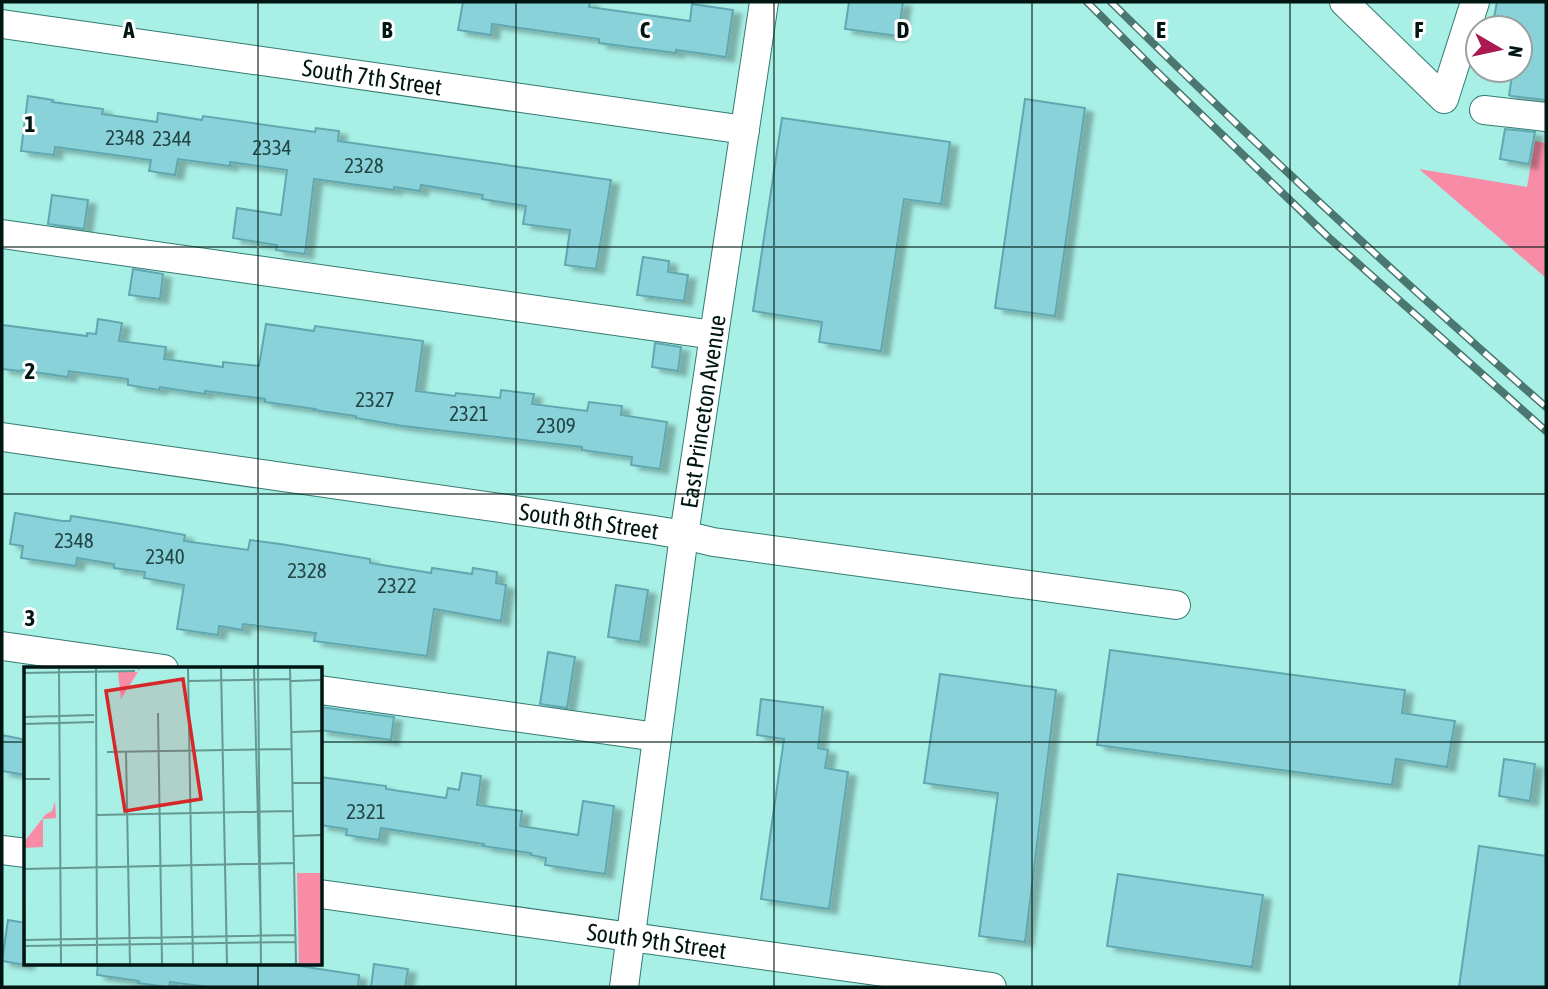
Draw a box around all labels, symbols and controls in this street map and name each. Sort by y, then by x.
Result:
north arrow [1464,14,1534,84]
text: A [122,17,135,43]
text: B [382,17,393,43]
text: C [640,17,651,43]
text: D [897,17,910,43]
text: E [1156,17,1166,43]
text: F [1414,17,1424,43]
text: N [1504,44,1528,59]
street label: South 7th Street [301,54,444,100]
text: 1 [25,111,36,137]
house number: 2348 [105,125,145,149]
house number: 2344 [152,126,192,150]
house number: 2334 [252,135,292,159]
house number: 2328 [344,153,384,177]
street label: East Princeton Avenue [675,313,730,510]
text: 2 [25,358,35,384]
house number: 2327 [355,387,395,411]
house number: 2321 [449,401,489,425]
house number: 2309 [536,413,576,437]
street label: South 8th Street [518,497,661,544]
house number: 2348 [54,528,94,552]
house number: 2340 [145,544,185,568]
house number: 2328 [287,558,327,582]
house number: 2322 [377,573,417,597]
text: 3 [25,605,35,631]
inset map [24,667,322,964]
house number: 2321 [346,799,386,823]
street label: South 9th Street [585,918,728,964]

